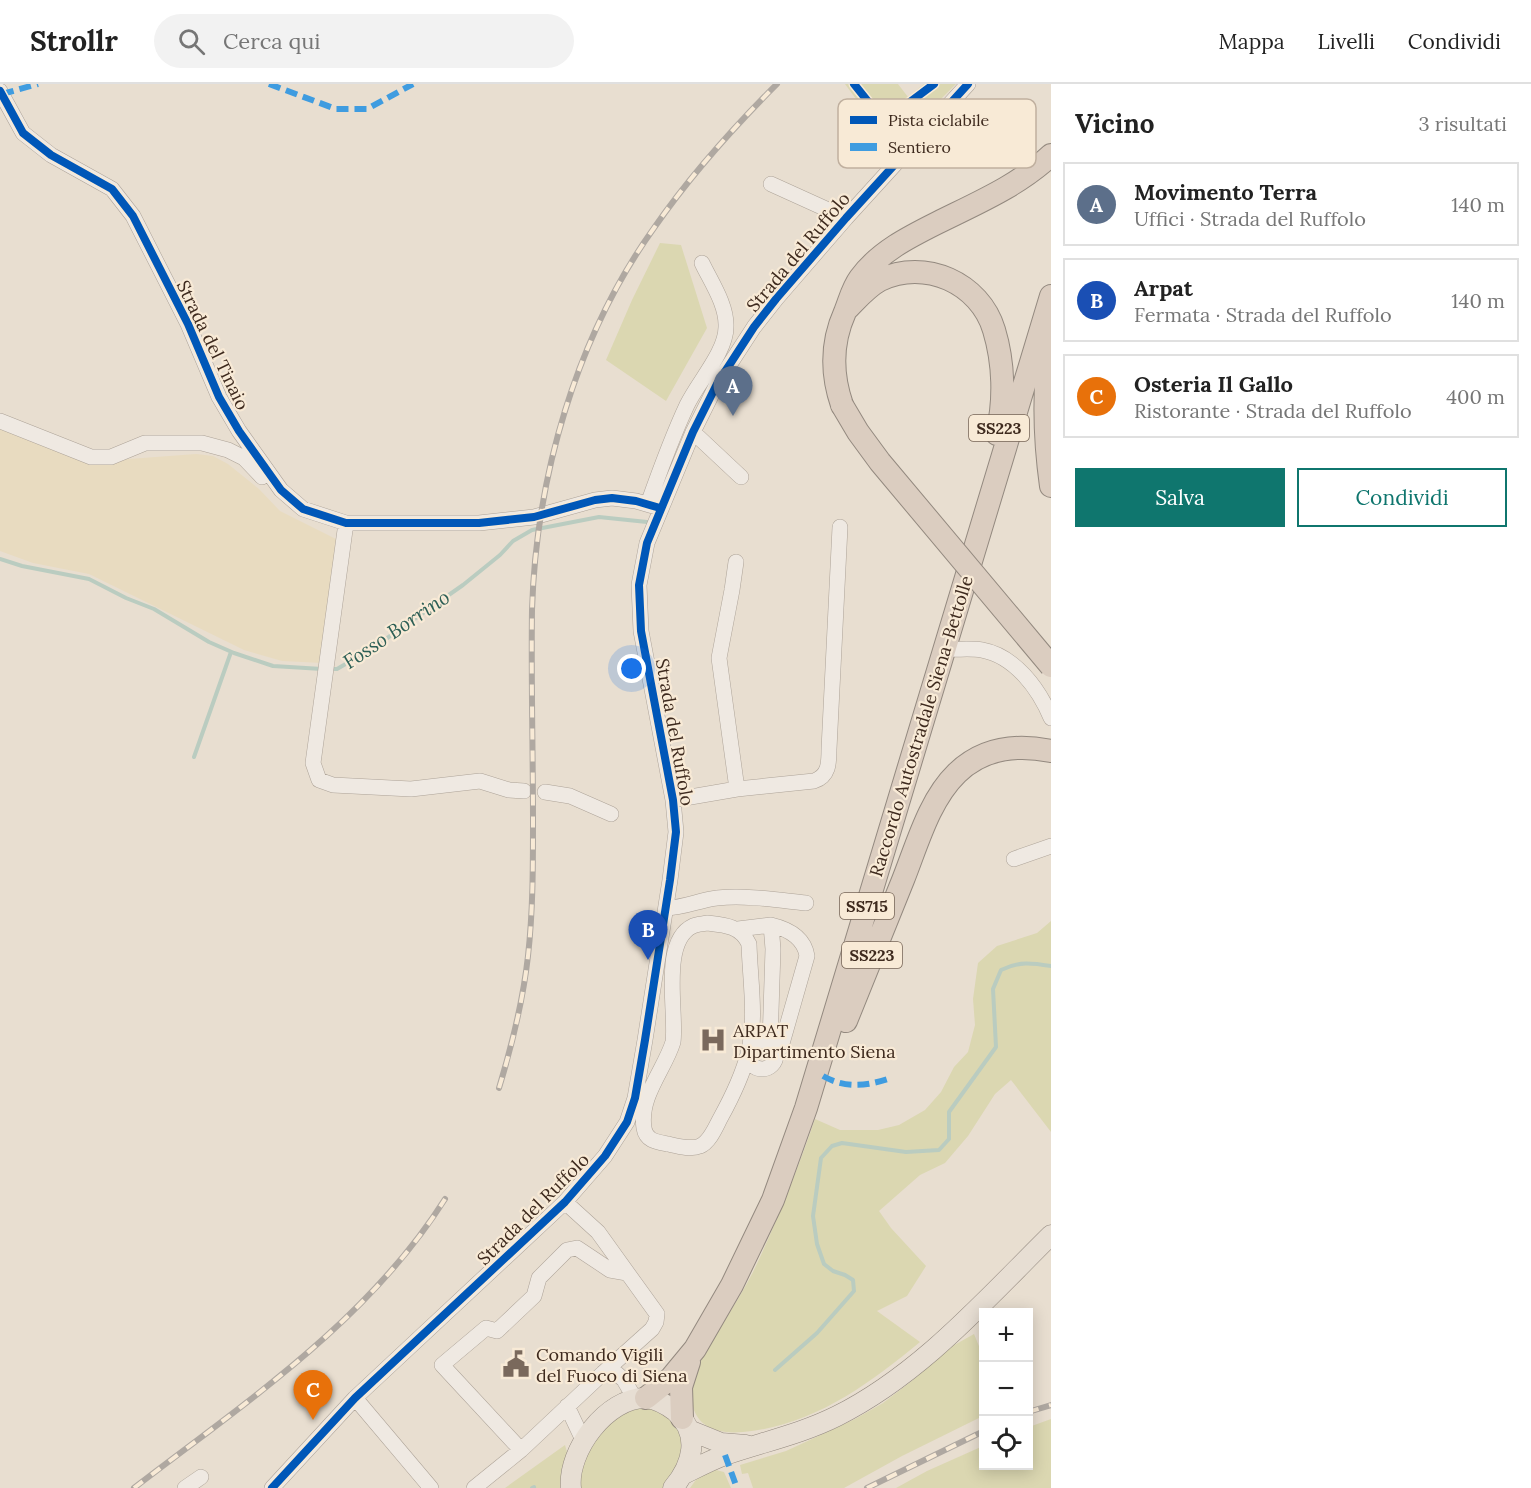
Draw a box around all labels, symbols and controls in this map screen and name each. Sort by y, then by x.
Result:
search box [154,14,574,68]
text: Strollr [30,23,118,59]
icon: search [175,25,208,58]
text: Cerca qui [223,27,320,55]
text: Mappa [1219,28,1285,55]
text: Livelli [1318,28,1375,55]
text: Condividi [1408,28,1501,55]
legend [838,99,1036,168]
text: Vicino [1075,107,1155,140]
text: Pista ciclabile [888,110,990,130]
text: 3 risultati [1418,111,1507,136]
text: Sentiero [888,137,951,157]
text: Movimento Terra [1134,178,1317,206]
street label: Strada del Ruffolo [741,187,855,317]
text: A [1090,192,1103,217]
text: 140 m [1451,192,1505,217]
text: Uffici · Strada del Ruffolo [1134,206,1366,231]
text: Arpat [1134,274,1193,302]
street label: Strada del Tinaio [172,276,254,414]
text: B [1090,288,1103,313]
text: 140 m [1451,288,1505,313]
text: Fermata · Strada del Ruffolo [1134,302,1392,327]
pin: A [714,366,752,416]
text: Osteria Il Gallo [1134,370,1293,398]
text: C [1090,384,1103,409]
text: 400 m [1446,384,1505,409]
text: Ristorante · Strada del Ruffolo [1134,398,1412,423]
road number: SS223 [969,415,1029,441]
button: Salva [1075,468,1285,527]
button: Condividi [1297,468,1507,527]
street label: Raccordo Autostradale Siena-Bettolle [864,572,978,879]
water label: Fosso Borrino [338,584,454,674]
your location [617,654,646,683]
street label: Strada del Ruffolo [651,657,699,807]
road number: SS715 [840,893,894,919]
pin: B [628,910,668,960]
road number: SS223 [842,942,902,968]
place label: ARPAT Dipartimento Siena [732,1019,895,1063]
hospital icon: ARPAT Dipartimento Siena [698,1025,728,1055]
street label: Strada del Ruffolo [472,1148,594,1270]
map controls [979,1308,1033,1470]
button: + [979,1308,1033,1362]
place label: Comando Vigili del Fuoco di Siena [536,1343,688,1387]
public building icon: Comando Vigili del Fuoco di Siena [501,1349,531,1379]
button: − [979,1362,1033,1416]
pin: C [294,1370,332,1420]
button: locate [979,1416,1033,1470]

